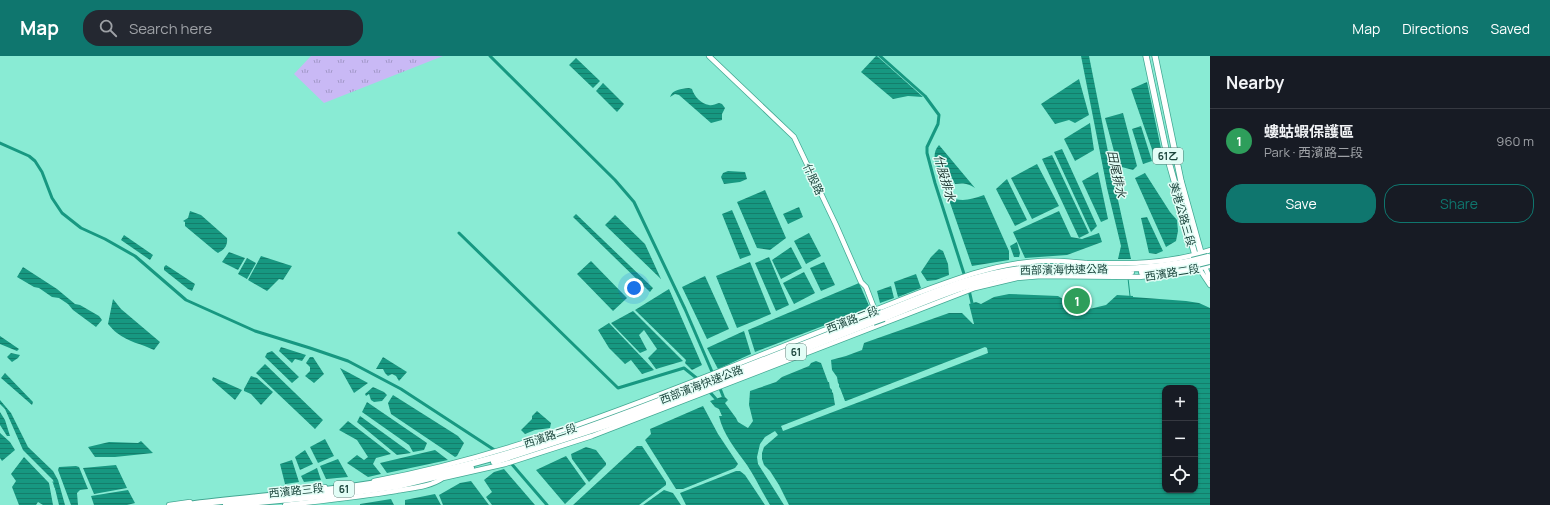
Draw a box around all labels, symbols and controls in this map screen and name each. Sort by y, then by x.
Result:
search box [83,10,363,46]
text: Map [20,15,59,41]
icon: search [97,17,119,39]
text: Search here [129,18,212,39]
text: Map [1352,19,1380,38]
text: Directions [1402,19,1469,38]
text: Saved [1491,19,1530,38]
text: Nearby [1226,71,1284,94]
text: 螻蛄蝦保護區 [1264,121,1354,142]
text: 1 [1236,132,1242,150]
text: 960 m [1496,132,1534,150]
text: Park · 西濱路二段 [1264,143,1363,161]
road number: 61乙 [1153,148,1183,164]
water label: 田尾排水 [1104,149,1131,200]
water label: 什股排水 [930,153,960,204]
street label: 什股路 [800,161,828,197]
street label: 美港公路三段 [1167,180,1199,248]
button: Save [1226,184,1376,223]
button: Share [1384,184,1534,223]
street label: 西濱路二段 [1144,260,1200,284]
street label: 西部濱海快速公路 [1020,261,1108,277]
your location [624,278,644,298]
pin: 1 [1064,286,1090,316]
street label: 西濱路二段 [824,302,880,336]
road number: 61 [786,344,806,360]
street label: 西部濱海快速公路 [657,361,745,407]
map controls [1162,385,1198,493]
button: + [1162,385,1198,421]
street label: 西濱路二段 [522,419,578,451]
button: − [1162,421,1198,457]
button: locate [1162,457,1198,493]
street label: 西濱路三段 [268,480,324,500]
road number: 61 [334,481,354,497]

